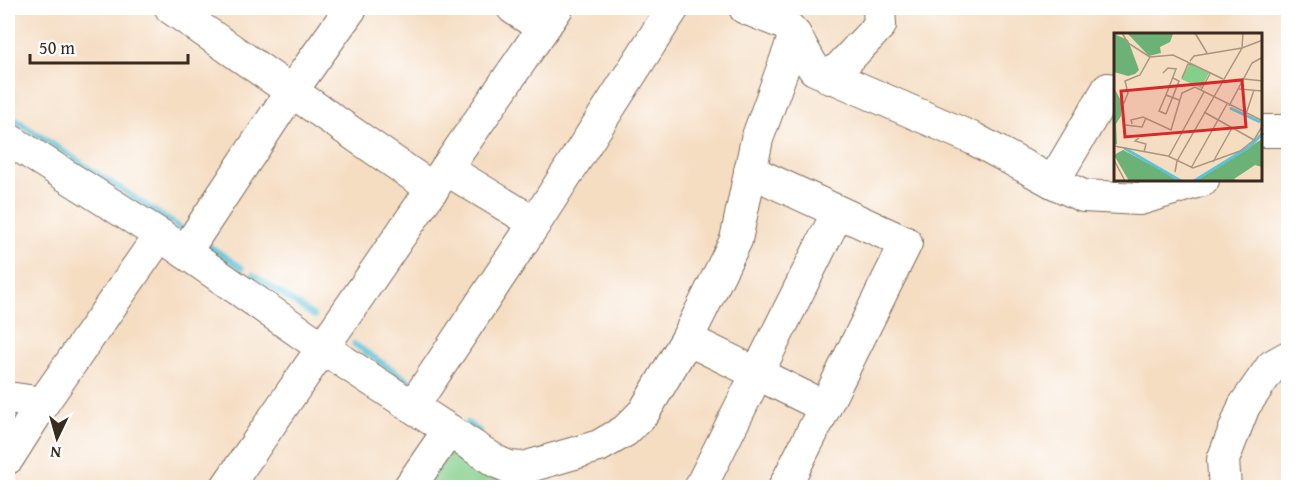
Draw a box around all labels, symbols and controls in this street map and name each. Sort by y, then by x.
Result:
scale bar [30,27,188,65]
inset map [1114,33,1263,182]
text: 50 m [39,34,75,61]
north arrow [27,408,87,468]
text: N [49,440,62,465]

